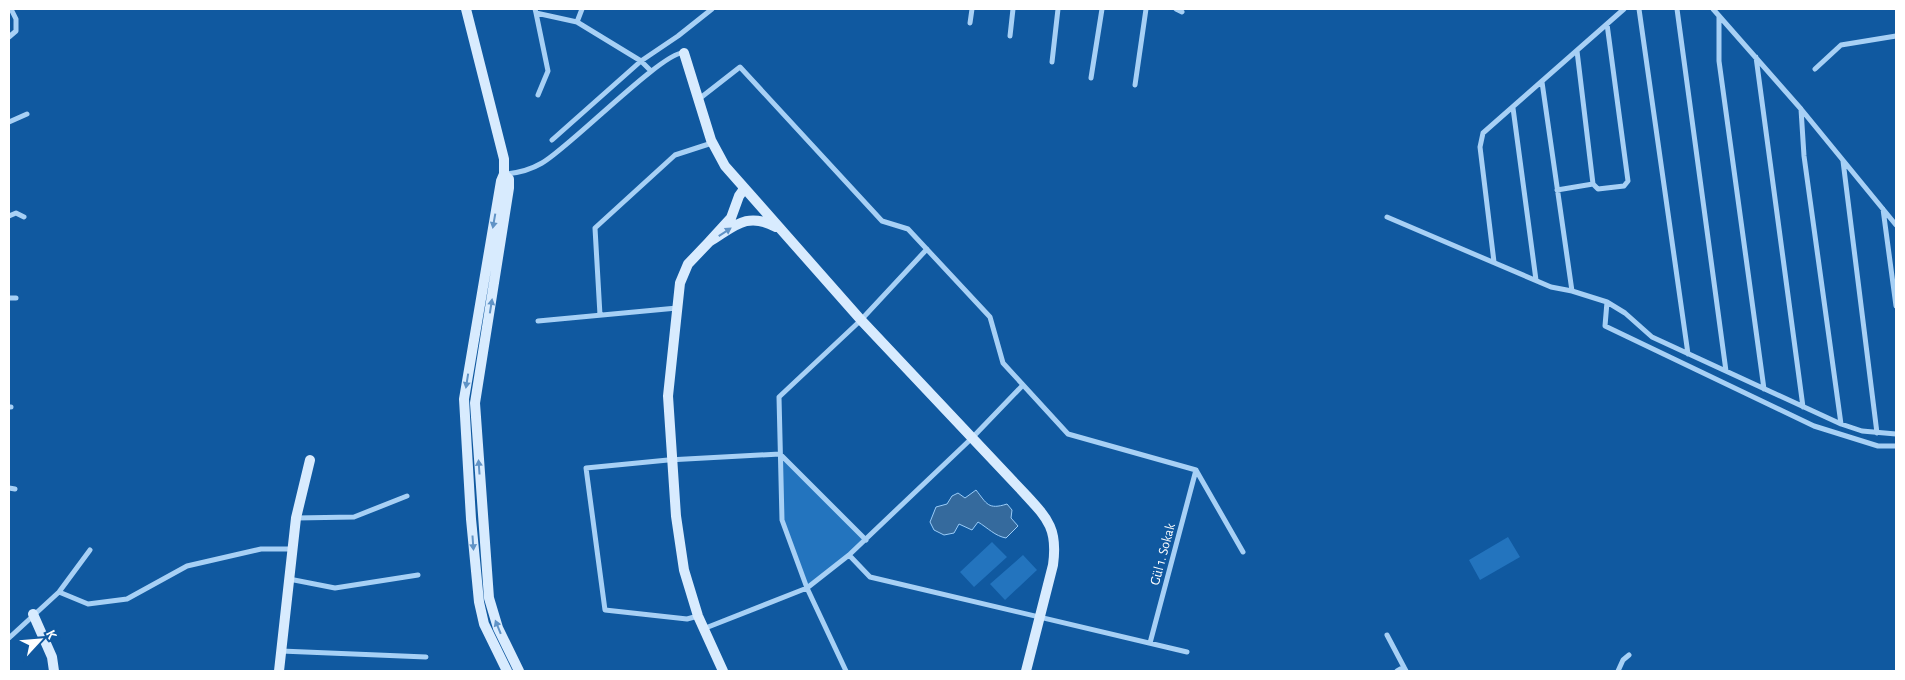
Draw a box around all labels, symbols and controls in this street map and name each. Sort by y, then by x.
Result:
one-way arrow [490,214,498,230]
one-way arrow [718,227,732,236]
one-way arrow [488,297,496,313]
one-way arrow [463,374,471,390]
one-way arrow [474,458,482,474]
street label: Gül 1. Sokak [1148,521,1178,587]
one-way arrow [469,536,477,552]
north arrow [15,615,65,665]
one-way arrow [494,619,502,634]
text: K [43,628,59,642]

